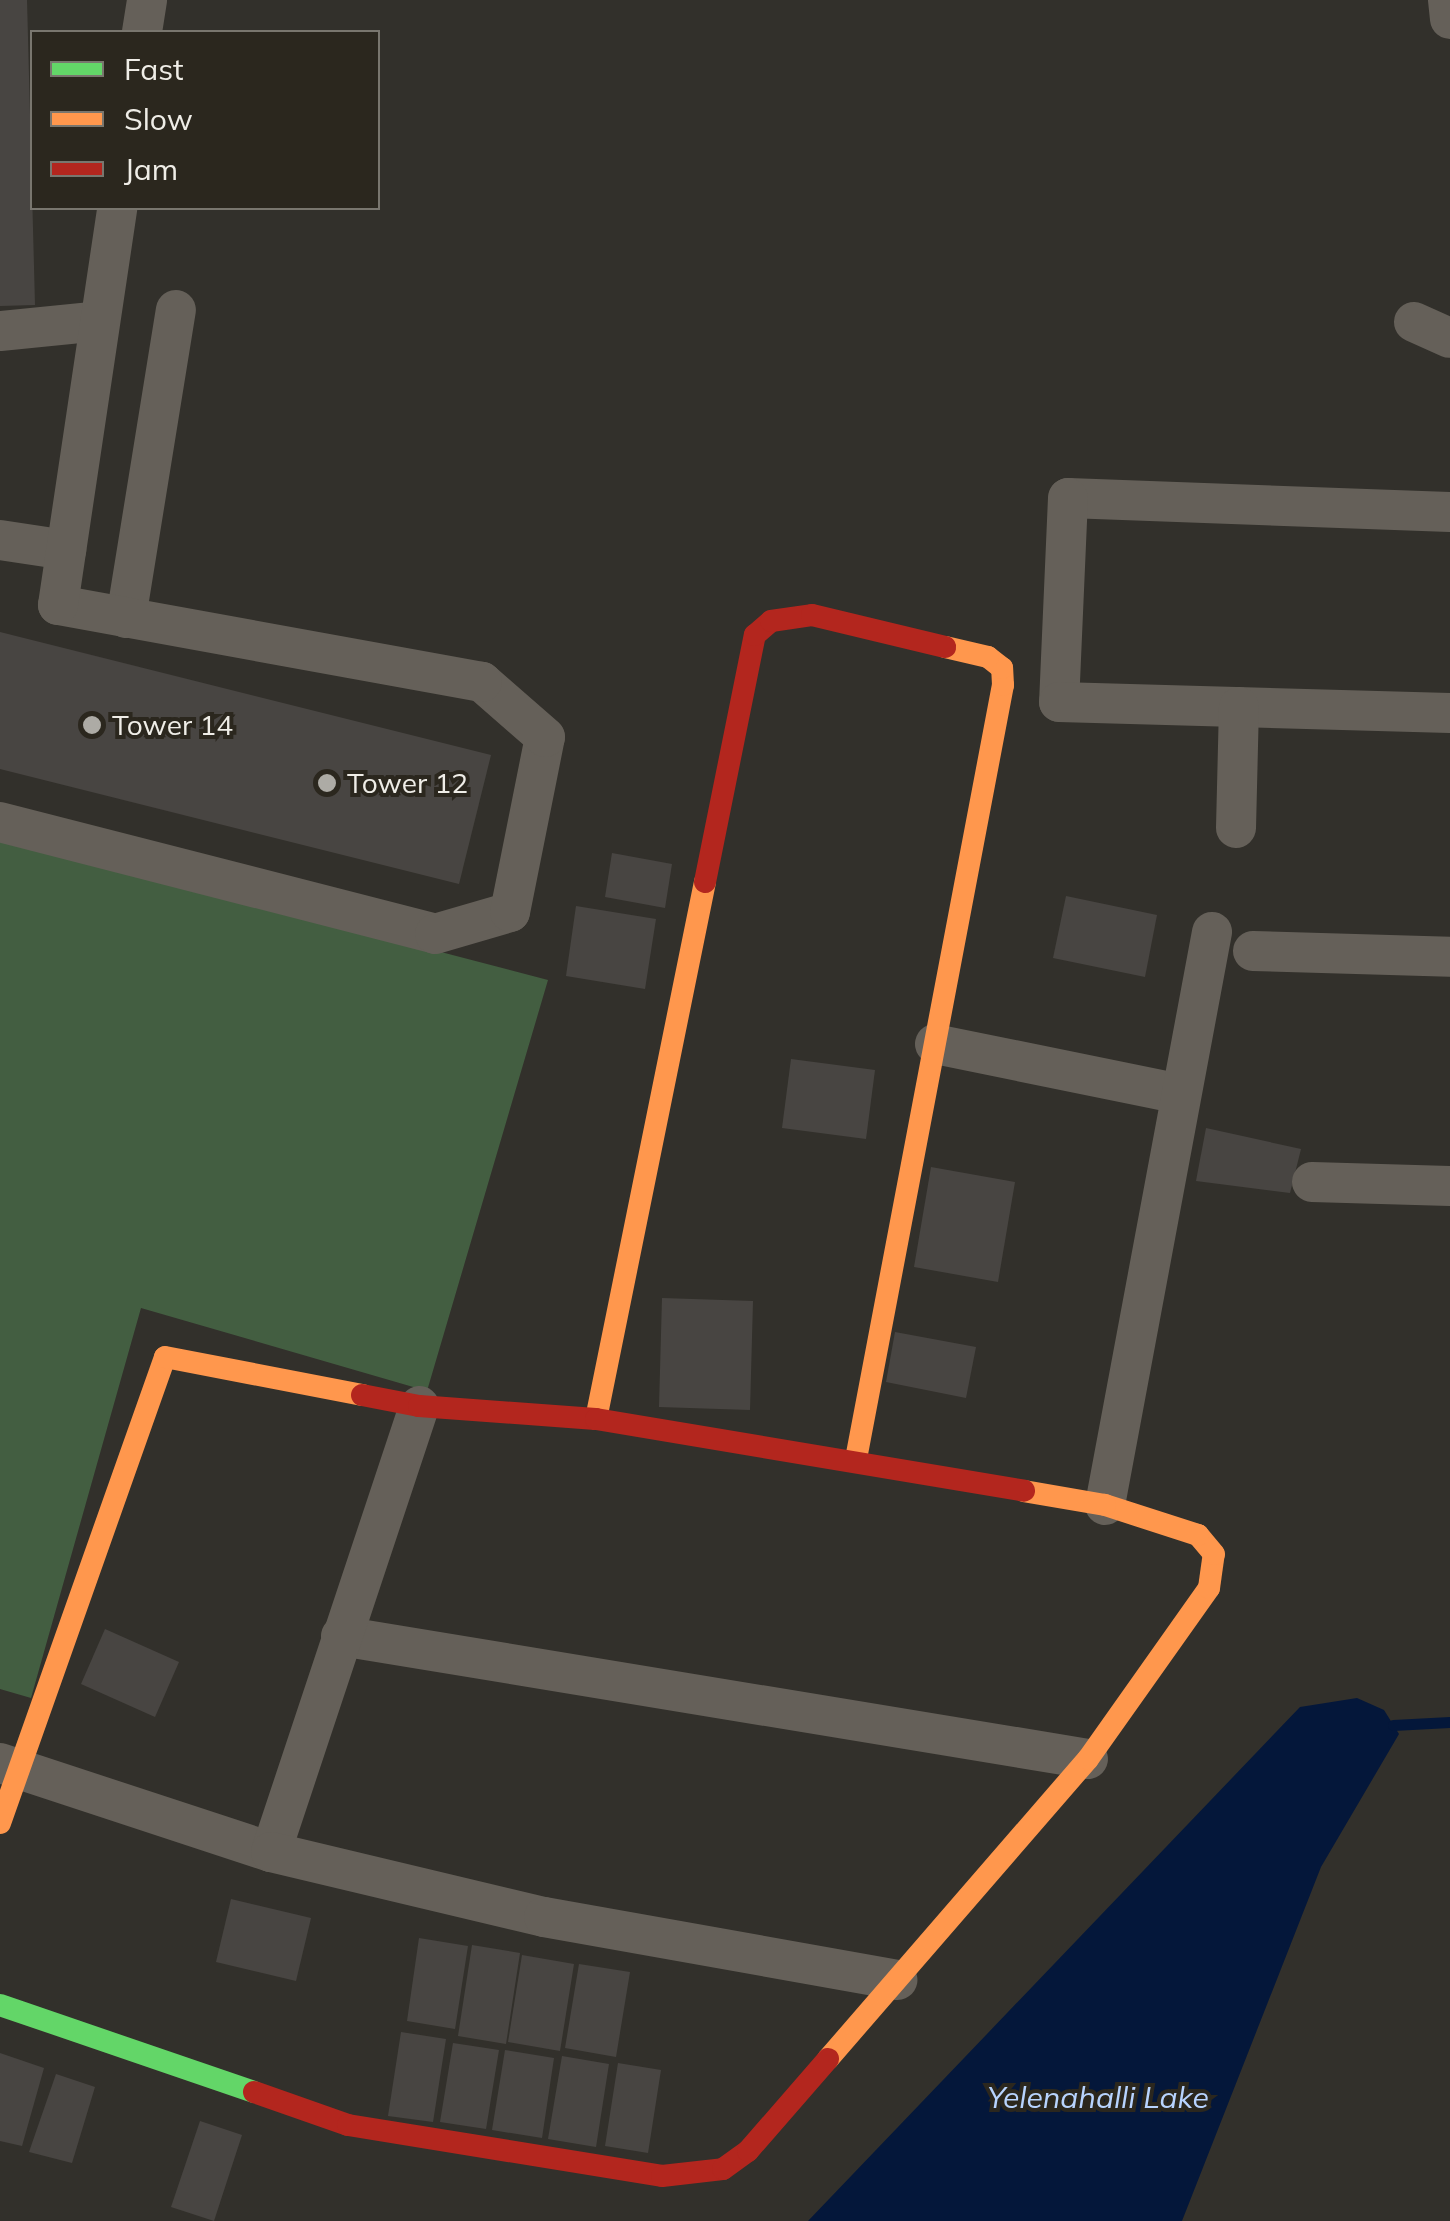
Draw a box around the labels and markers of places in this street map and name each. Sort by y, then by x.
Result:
place label: Tower 14 [112,708,233,742]
marker: Tower 14 [81,714,103,736]
place label: Tower 12 [347,766,468,800]
marker: Tower 12 [316,772,338,794]

